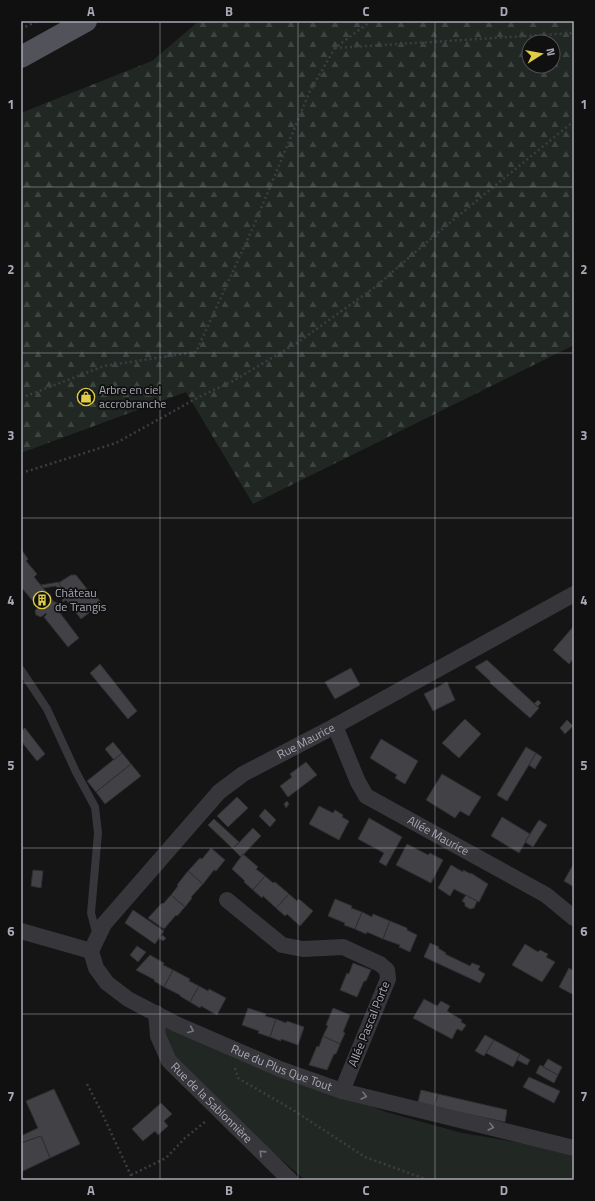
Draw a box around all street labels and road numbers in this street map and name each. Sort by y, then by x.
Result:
street label: Rue Maurice [273,718,338,764]
street label: Allée Maurice [404,811,473,860]
street label: Allée Pascal Porte [343,978,394,1069]
street label: Rue du Plus Que Tout [228,1039,336,1096]
street label: Rue de la Sablonnière [166,1058,257,1147]

